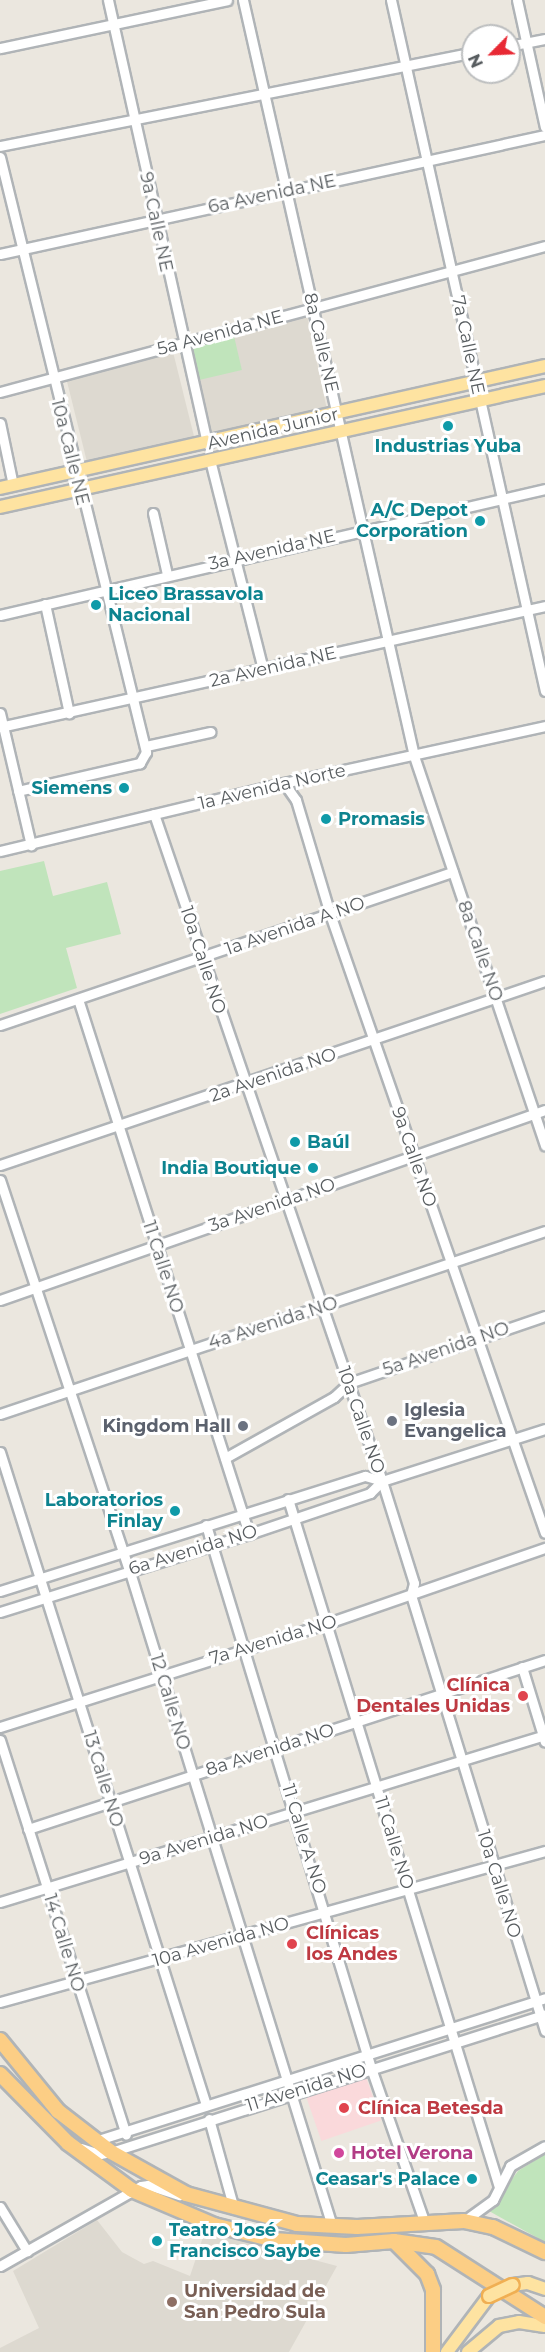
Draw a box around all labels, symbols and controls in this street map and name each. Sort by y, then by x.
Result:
north arrow [461,24,521,84]
text: N [465,51,487,70]
street label: 9a Calle NE [135,170,177,274]
street label: 6a Avenida NE [206,170,338,218]
street label: 8a Calle NE [299,291,343,395]
street label: 7a Calle NE [447,294,489,396]
street label: 5a Avenida NE [155,306,285,360]
street label: 10a Calle NE [46,397,94,507]
street label: Avenida Junior [205,403,341,455]
marker: Industrias Yuba [441,419,455,433]
place label: Industrias Yuba [375,435,521,457]
place label: A/C Depot Corporation [356,500,468,542]
marker: A/C Depot Corporation [473,514,487,528]
street label: 3a Avenida NE [206,525,338,575]
place label: Liceo Brassavola Nacional [108,584,264,626]
marker: Liceo Brassavola Nacional [89,598,103,612]
street label: 2a Avenida NE [207,642,339,692]
street label: 1a Avenida Norte [196,760,348,814]
place label: Siemens [31,777,112,799]
marker: Siemens [117,781,131,795]
place label: Promasis [338,808,425,830]
marker: Promasis [319,812,333,826]
street label: 1a Avenida A NO [222,892,368,960]
street label: 8a Calle NO [453,898,507,1004]
street label: 10a Calle NO [175,903,231,1017]
street label: 2a Avenida NO [207,1043,339,1107]
street label: 9a Calle NO [387,1104,441,1210]
place label: Baúl [307,1131,350,1153]
marker: Baúl [288,1135,302,1149]
place label: India Boutique [161,1157,301,1179]
marker: India Boutique [306,1161,320,1175]
street label: 3a Avenida NO [206,1173,338,1237]
street label: 11 Calle NO [138,1218,188,1316]
street label: 4a Avenida NO [206,1292,340,1354]
street label: 5a Avenida NO [380,1317,512,1381]
street label: 10a Calle NO [333,1364,389,1476]
place label: Iglesia Evangelica [404,1400,507,1442]
marker: Iglesia Evangelica [385,1414,399,1428]
place label: Kingdom Hall [102,1415,231,1437]
marker: Kingdom Hall [236,1419,250,1433]
place label: Laboratorios Finlay [45,1490,163,1532]
marker: Laboratorios Finlay [168,1504,182,1518]
street label: 6a Avenida NO [126,1520,260,1580]
street label: 7a Avenida NO [207,1610,339,1670]
street label: 12 Calle NO [145,1651,195,1753]
place label: Clínica Dentales Unidas [356,1675,510,1718]
marker: Clínica Dentales Unidas [514,1687,532,1705]
street label: 8a Avenida NO [203,1719,337,1781]
street label: 13 Calle NO [78,1728,128,1830]
street label: 11 Calle A NO [277,1782,331,1896]
street label: 11 Calle NO [370,1794,418,1892]
street label: 9a Avenida NO [137,1810,271,1870]
street label: 10a Calle NO [472,1827,526,1941]
street label: 14 Calle NO [39,1891,89,1995]
street label: 10a Avenida NO [150,1912,292,1972]
place label: Clínicas los Andes [306,1923,398,1966]
marker: Clínicas los Andes [283,1935,301,1953]
street label: 11 Avenida NO [243,2059,369,2117]
place label: Clínica Betesda [358,2097,504,2119]
marker: Clínica Betesda [335,2099,353,2117]
place label: Hotel Verona [351,2142,473,2164]
marker: Hotel Verona [332,2146,346,2160]
place label: Ceasar's Palace [315,2168,460,2190]
marker: Ceasar's Palace [465,2172,479,2186]
place label: Teatro José Francisco Saybe [169,2220,321,2262]
marker: Teatro José Francisco Saybe [150,2234,164,2248]
place label: Universidad de San Pedro Sula [184,2281,326,2324]
marker: Universidad de San Pedro Sula [165,2295,179,2309]

